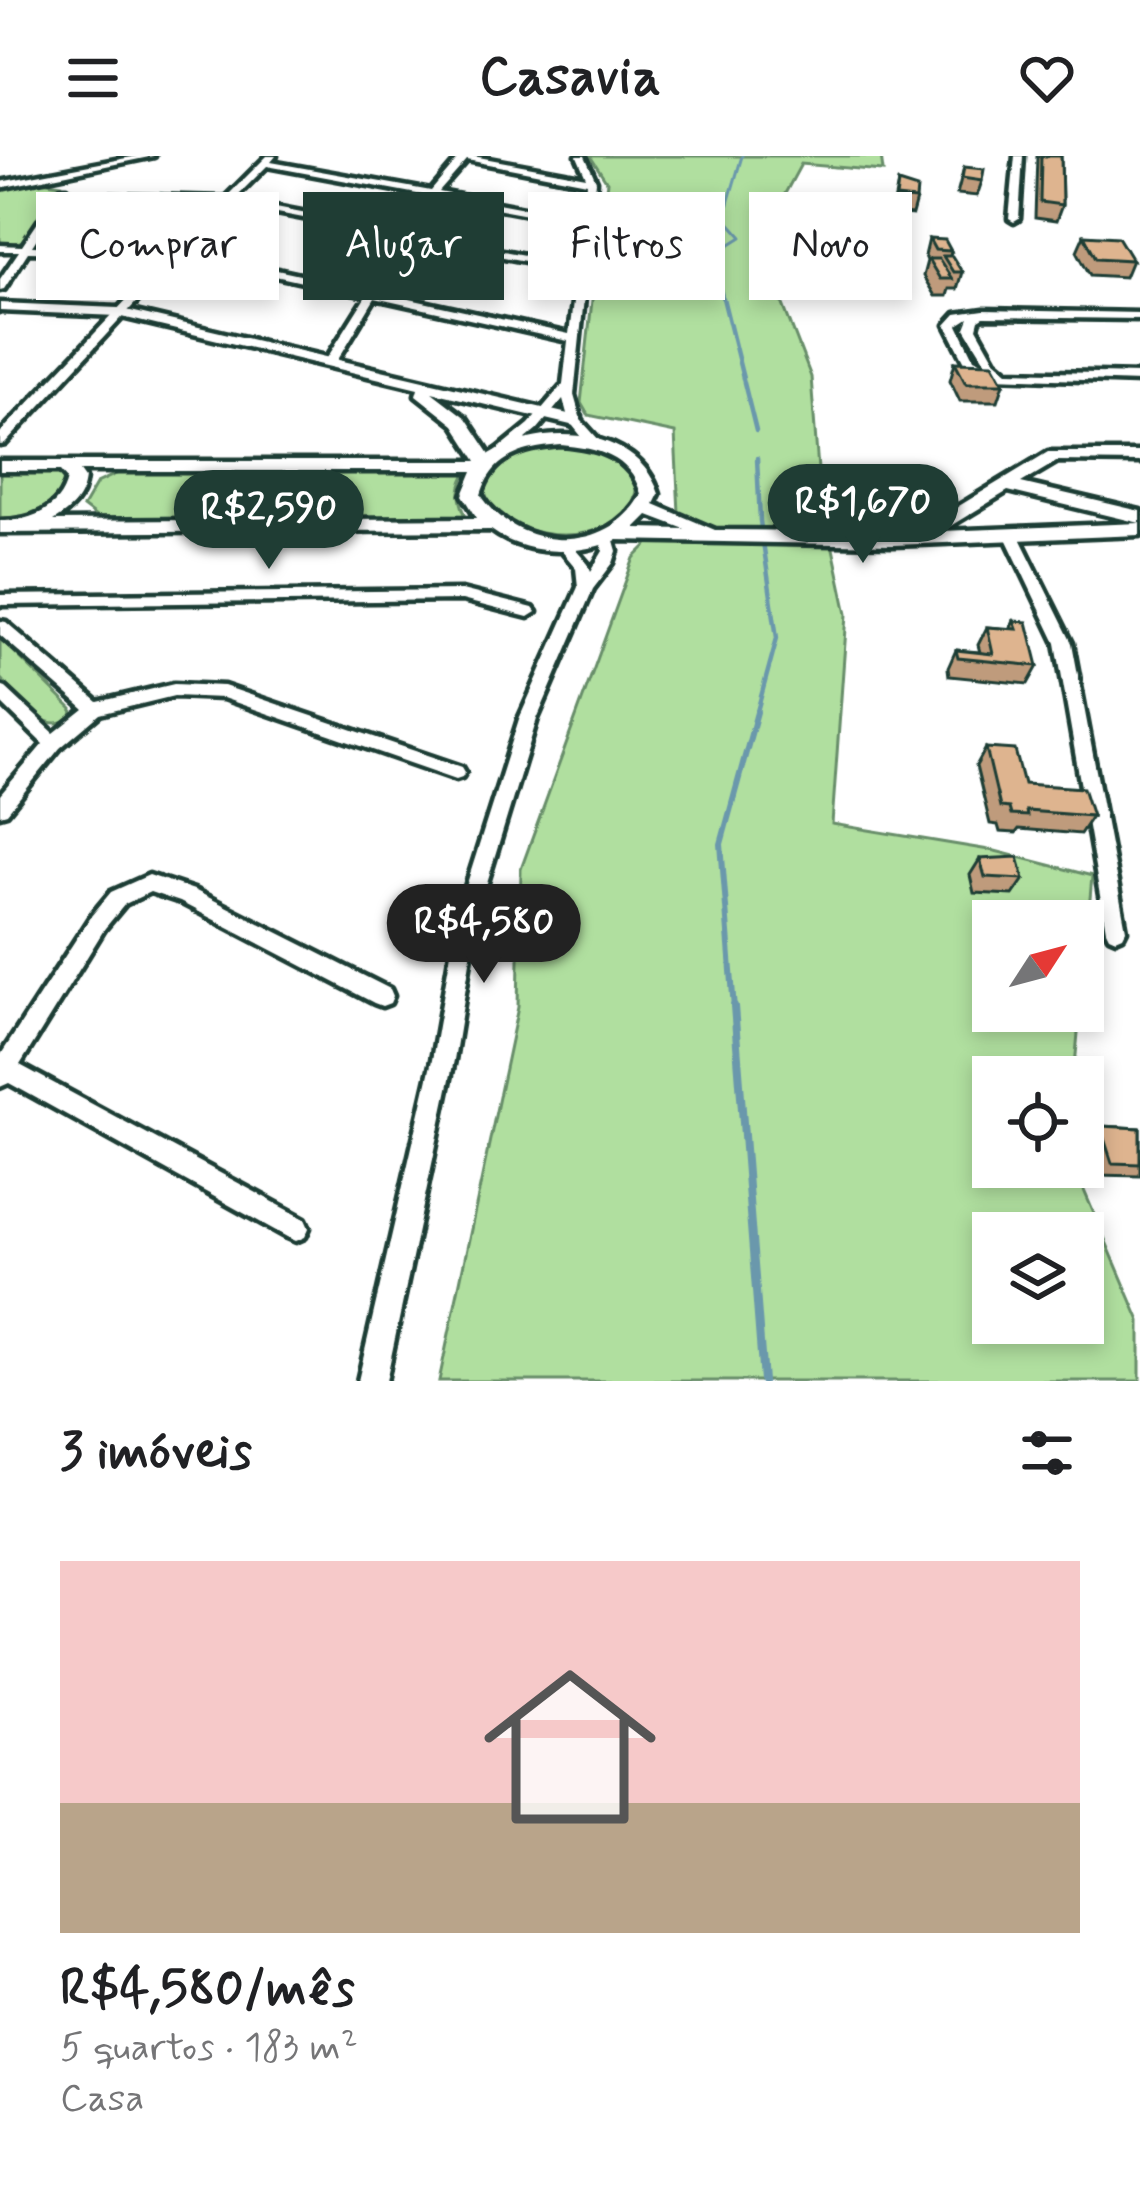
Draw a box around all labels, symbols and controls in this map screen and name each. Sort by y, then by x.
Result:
text: Casavia [479,43,661,114]
icon: menu [60,45,126,111]
icon: heart [1014,45,1080,111]
chip: Comprar [36,192,279,300]
chip: Alugar [303,192,504,300]
chip: Filtros [528,192,725,300]
chip: Novo [749,192,912,300]
pin: R$1,670 [752,464,974,566]
pin: R$2,590 [158,470,380,572]
text: R$1,670 [795,477,931,528]
text: R$2,590 [201,483,337,534]
pin: R$4,580 [373,884,595,986]
text: R$4,580 [414,897,554,948]
north arrow [972,900,1104,1032]
map controls [972,900,1104,1344]
button: locate [972,1056,1104,1188]
button: layers [972,1212,1104,1344]
text: 3 imóveis [60,1420,252,1486]
icon: filters [1014,1420,1080,1486]
icon: home [462,1639,678,1855]
text: R$4,580/mês [60,1957,355,2023]
text: 5 quartos · 183 m² [60,2023,358,2074]
text: Casa [60,2074,144,2125]

